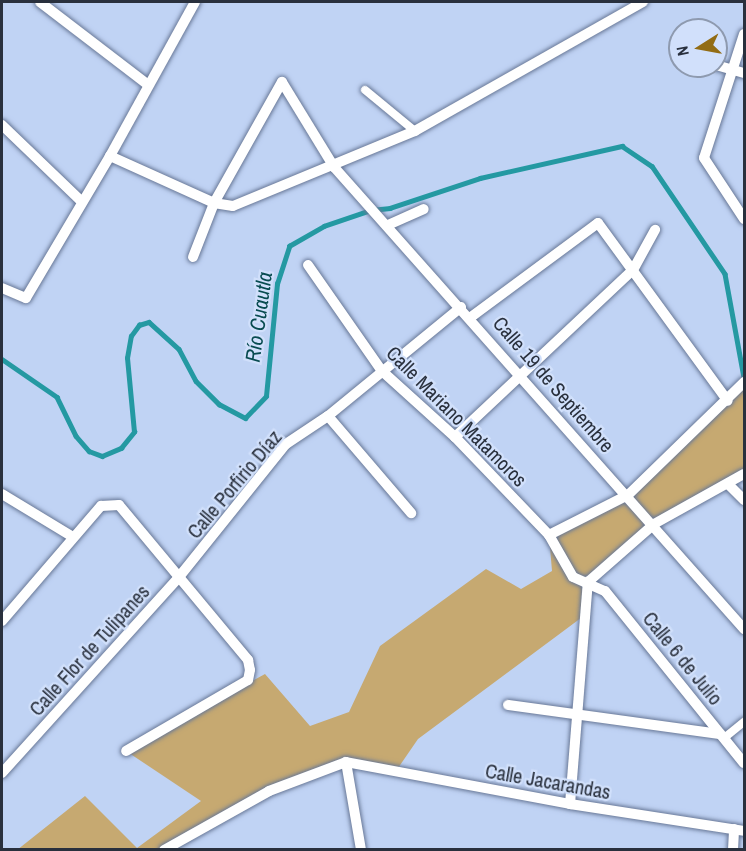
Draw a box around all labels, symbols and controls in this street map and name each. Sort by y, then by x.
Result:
north arrow [668,18,728,78]
text: N [671,44,694,58]
water label: Río Cuautla [240,270,278,364]
street label: Calle 19 de Septiembre [488,311,620,457]
street label: Calle Mariano Matamoros [382,341,532,491]
street label: Calle Porfirio Díaz [182,425,286,543]
street label: Calle Flor de Tulipanes [24,579,154,721]
street label: Calle 6 de Julio [638,607,728,709]
street label: Calle Jacarandas [484,758,612,804]

